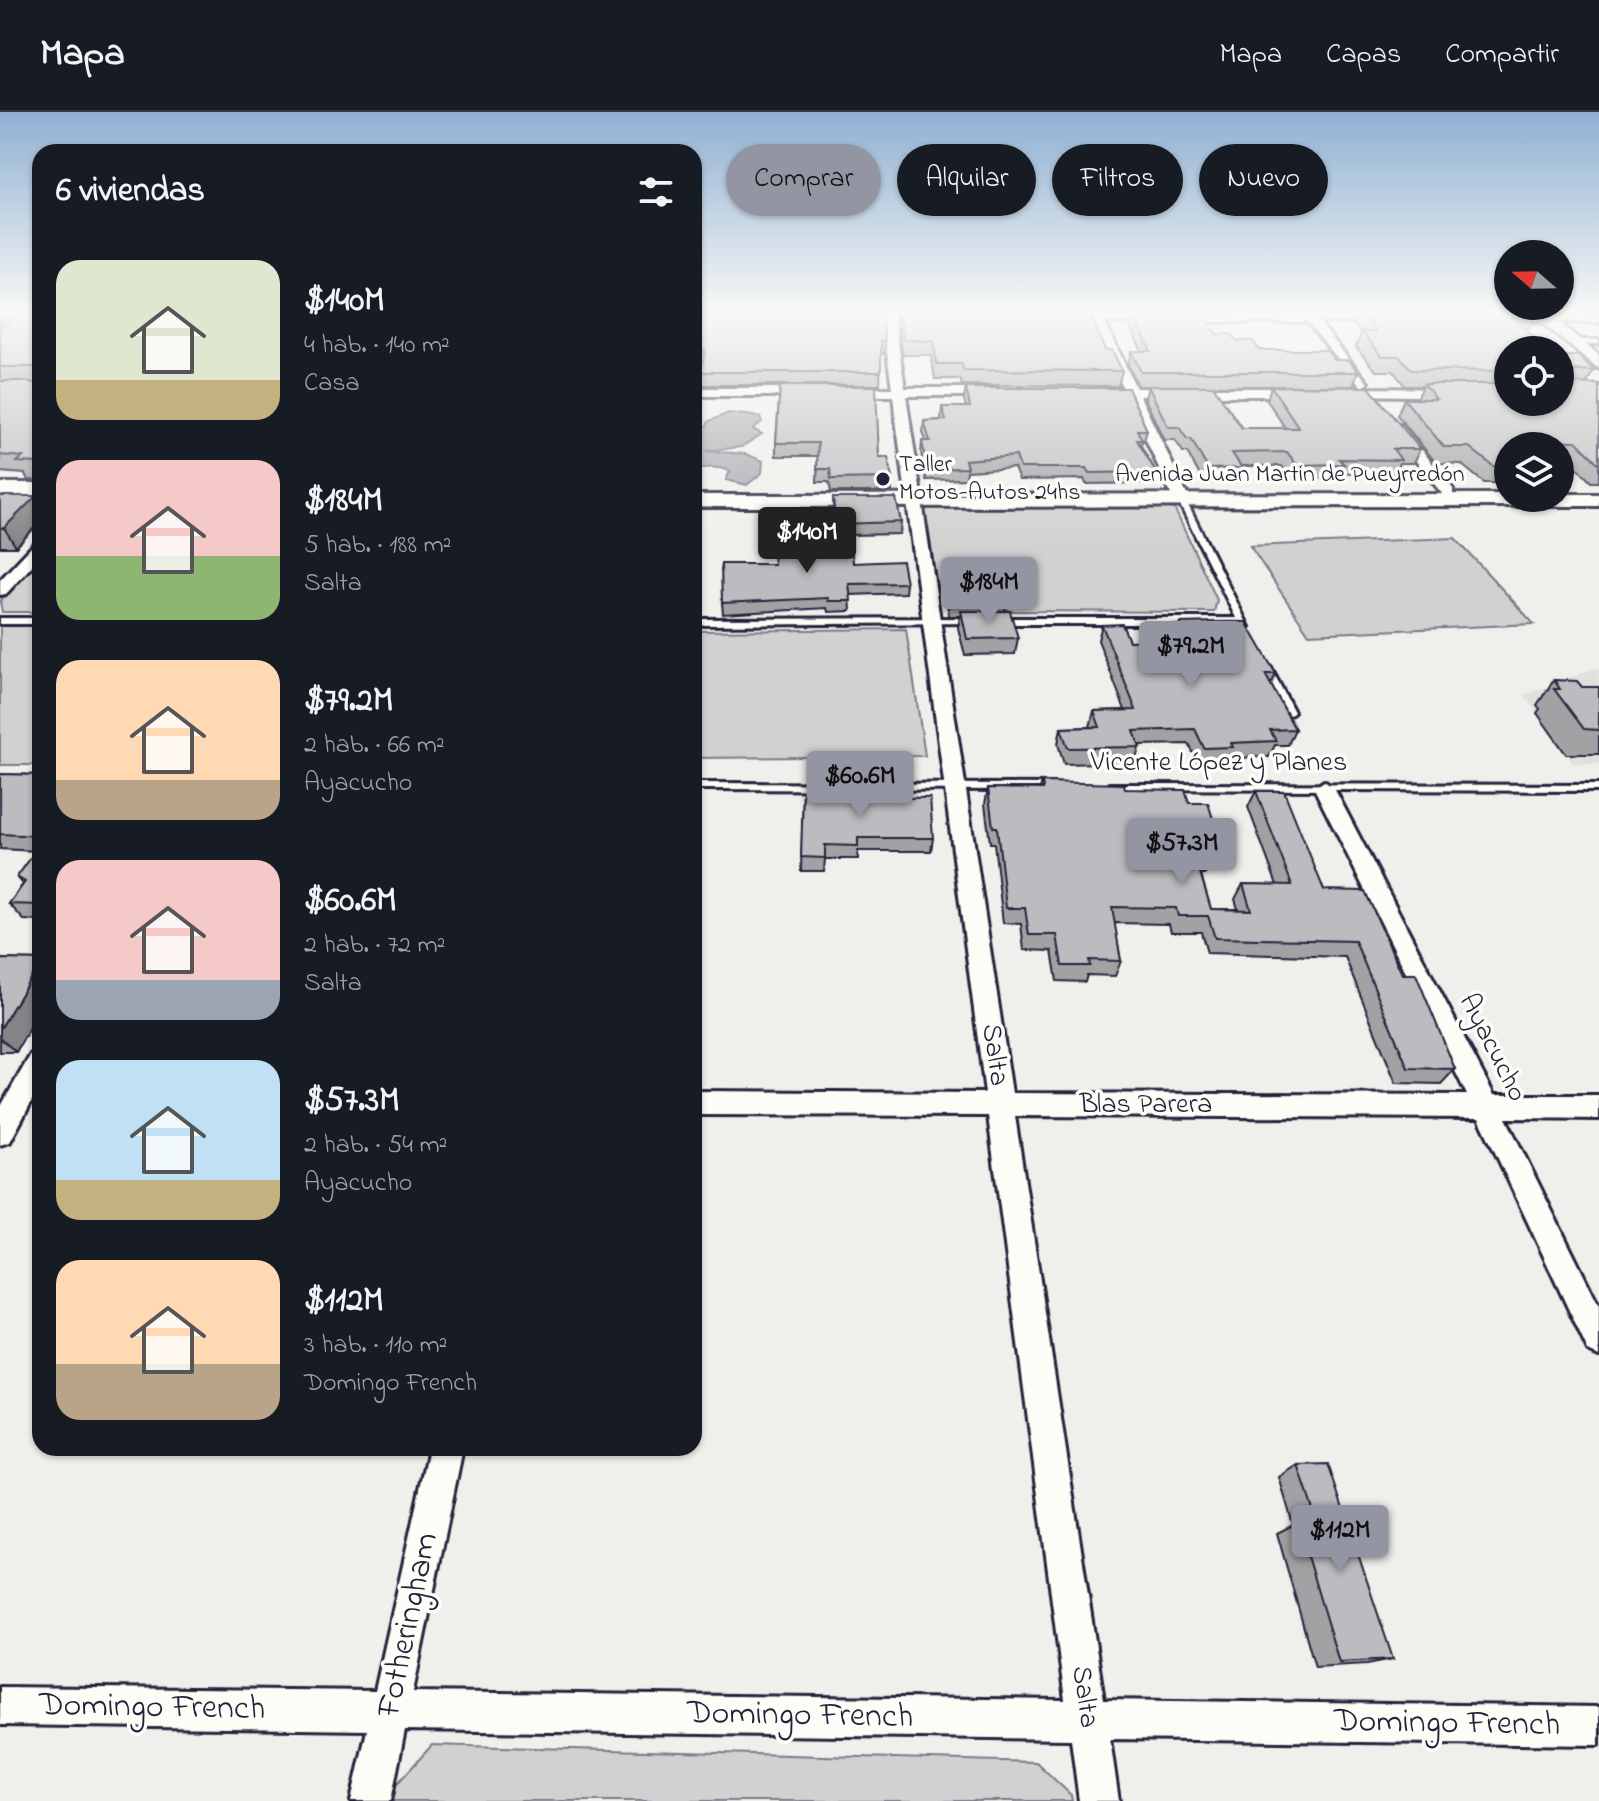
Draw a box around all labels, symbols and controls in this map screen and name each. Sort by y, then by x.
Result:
text: Mapa [40,27,125,83]
text: Mapa [1220,35,1282,76]
text: Capas [1326,35,1401,76]
text: Compartir [1445,35,1559,76]
chip: Comprar [726,144,881,216]
chip: Alquilar [897,144,1036,216]
chip: Filtros [1052,144,1183,216]
chip: Nuevo [1199,144,1328,216]
text: 6 viviendas [56,167,205,217]
icon: filters [634,170,678,214]
north arrow [1494,240,1574,320]
map controls [1494,240,1574,512]
text: $140M [304,277,385,327]
icon: home [120,292,216,388]
text: 4 hab. · 140 m² [304,327,450,365]
button: locate [1494,336,1574,416]
text: Casa [304,365,360,403]
button: layers [1494,432,1574,512]
place label: Taller Motos-Autos 24hs [899,448,1080,511]
street label: Avenida Juan Martin de Pueyrredón [1115,458,1465,494]
marker: Taller Motos-Autos 24hs [874,470,892,488]
text: $184M [304,477,383,527]
icon: home [120,492,216,588]
pin: $140M [751,507,863,575]
text: $140M [776,514,838,552]
text: 5 hab. · 188 m² [304,527,452,565]
pin: $184M [933,557,1045,625]
text: $184M [959,564,1019,602]
text: Salta [304,565,362,603]
pin: $79.2M [1126,621,1256,689]
text: $79.2M [1157,628,1225,666]
text: $79.2M [304,677,393,727]
icon: home [120,692,216,788]
text: 2 hab. · 66 m² [304,727,445,765]
street label: Vicente López y Planes [1090,743,1347,784]
pin: $60.6M [795,751,925,819]
text: $60.6M [825,758,895,796]
text: Ayacucho [304,765,412,803]
pin: $57.3M [1117,818,1247,886]
text: $57.3M [1145,825,1219,863]
text: $60.6M [304,877,397,927]
icon: home [120,892,216,988]
text: 2 hab. · 72 m² [304,927,445,965]
text: Salta [304,965,362,1003]
street label: Ayacucho [1447,987,1537,1109]
street label: Salta [969,1021,1019,1089]
text: $57.3M [304,1077,400,1127]
street label: Blas Parera [1079,1085,1212,1126]
icon: home [120,1092,216,1188]
text: 2 hab. · 54 m² [304,1127,447,1165]
text: Ayacucho [304,1165,412,1203]
text: $112M [304,1277,384,1327]
icon: home [120,1292,216,1388]
text: 3 hab. · 110 m² [304,1327,447,1365]
text: Domingo French [304,1365,477,1403]
pin: $112M [1284,1505,1396,1573]
text: $112M [1310,1512,1370,1550]
street label: Fotheringham [365,1528,453,1723]
street label: Salta [1059,1663,1109,1731]
street label: Domingo French [37,1681,266,1735]
street label: Domingo French [685,1689,914,1743]
street label: Domingo French [1332,1697,1561,1751]

